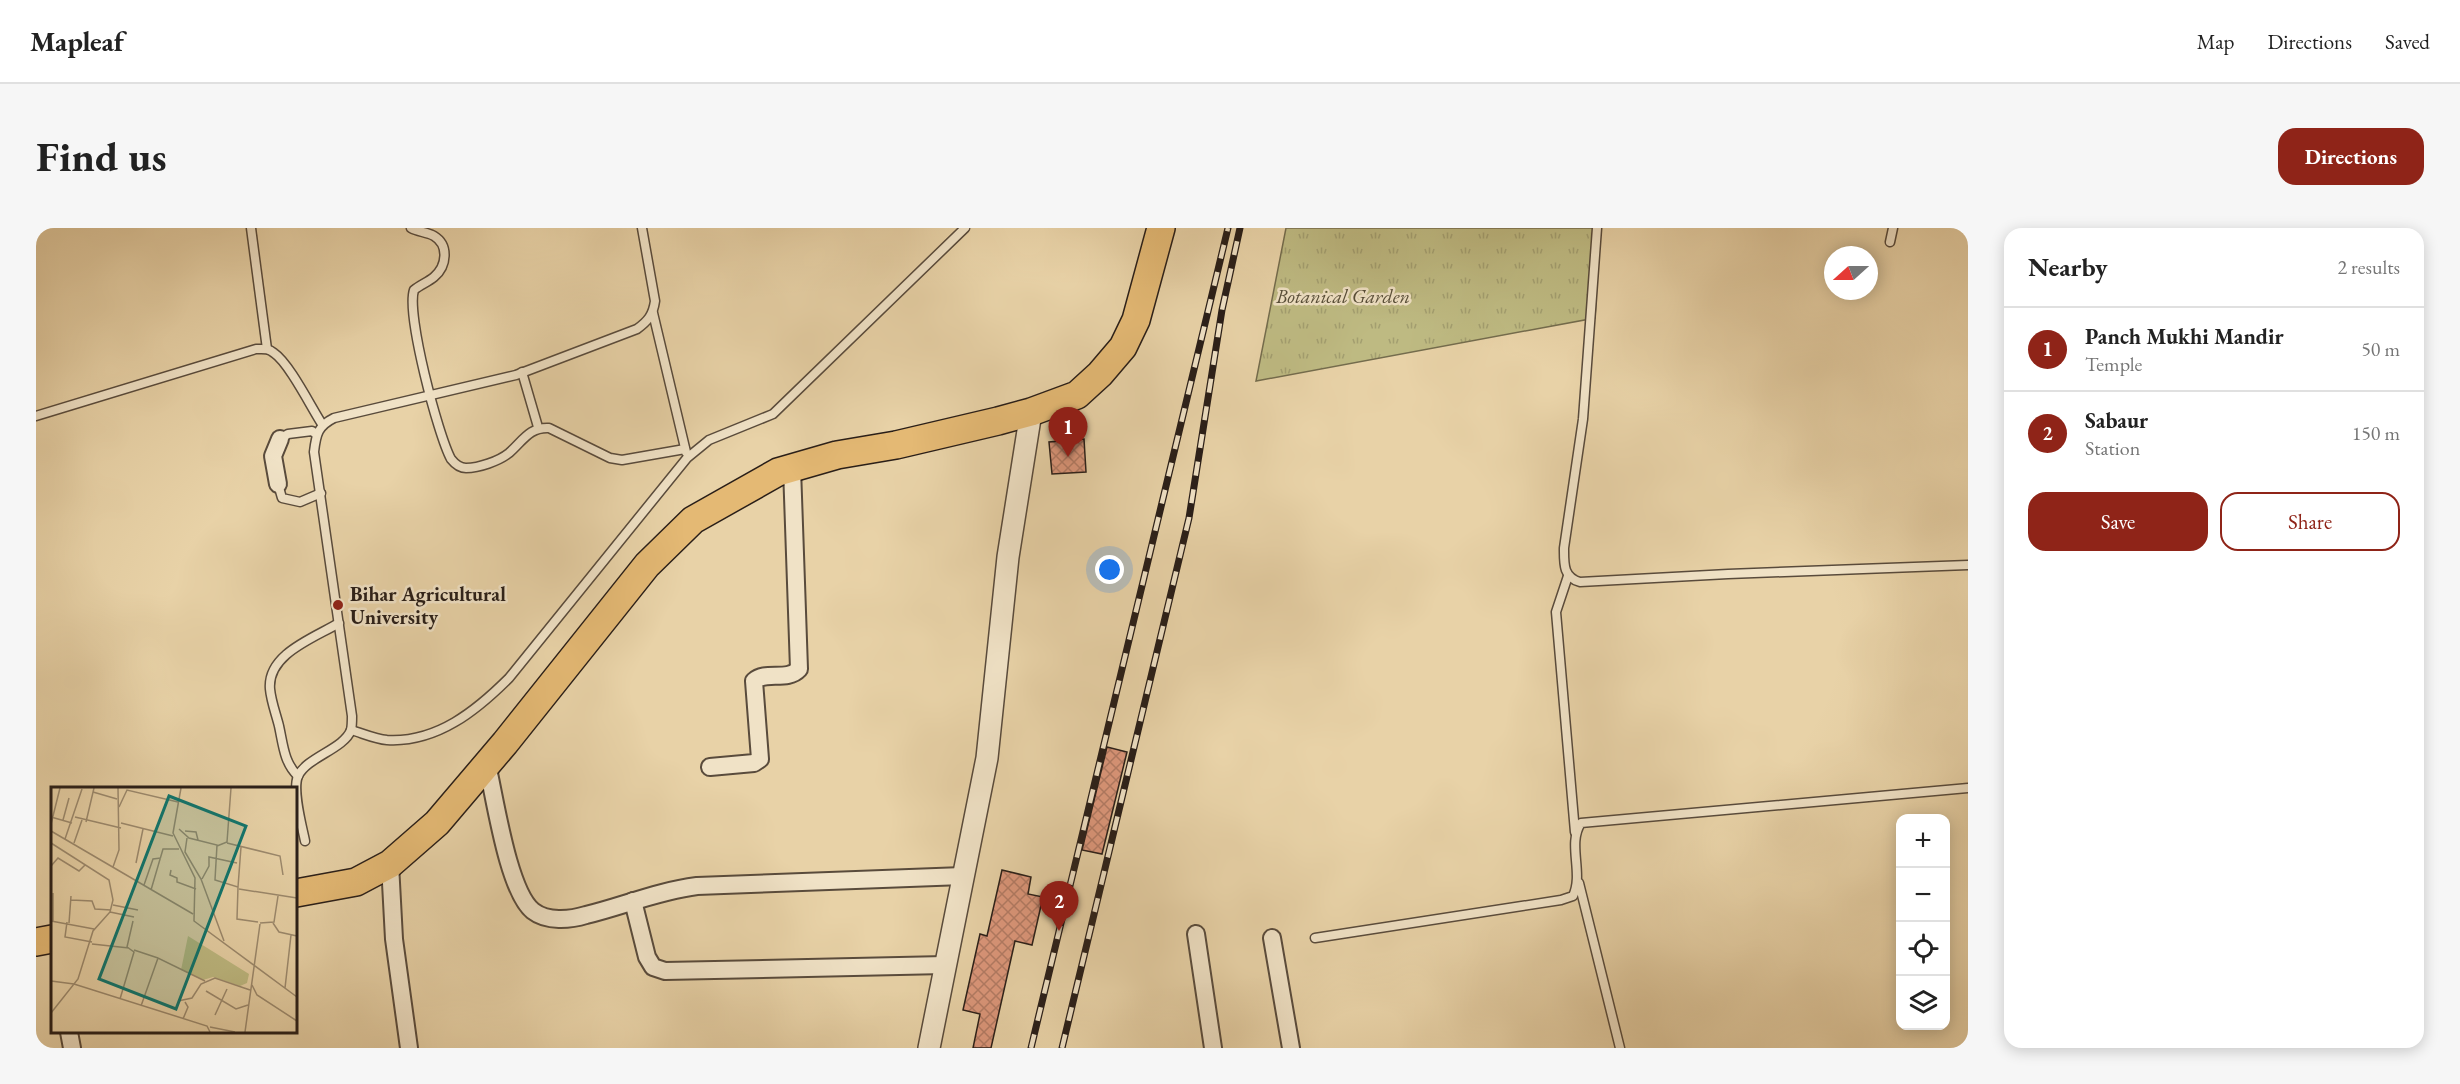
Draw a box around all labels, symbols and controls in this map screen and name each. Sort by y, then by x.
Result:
text: Mapleaf [30,23,124,59]
text: Map [2197,28,2234,55]
text: Directions [2267,28,2352,55]
text: Saved [2385,28,2430,55]
button: Directions [2278,128,2424,185]
text: Find us [36,129,167,184]
north arrow [1824,246,1878,300]
text: Nearby [2028,250,2108,284]
text: 2 results [2337,254,2400,280]
park label: Botanical Garden [1275,283,1410,309]
text: Panch Mukhi Mandir [2085,322,2284,351]
text: 1 [2042,336,2053,362]
text: 50 m [2361,336,2400,362]
text: Temple [2085,351,2142,377]
text: Sabaur [2085,406,2148,435]
pin: 1 [1048,408,1088,457]
text: 2 [2042,420,2053,446]
text: 150 m [2352,420,2400,446]
text: Station [2085,435,2140,461]
button: Save [2028,492,2208,551]
button: Share [2220,492,2400,551]
your location [1095,555,1124,584]
place label: Bihar Agricultural University [350,581,506,630]
marker: Bihar Agricultural University [331,598,345,612]
inset map [51,787,297,1033]
map controls [1896,814,1950,1030]
button: + [1896,814,1950,868]
button: − [1896,868,1950,922]
pin: 2 [1040,882,1078,931]
button: locate [1896,922,1950,976]
button: layers [1896,976,1950,1030]

